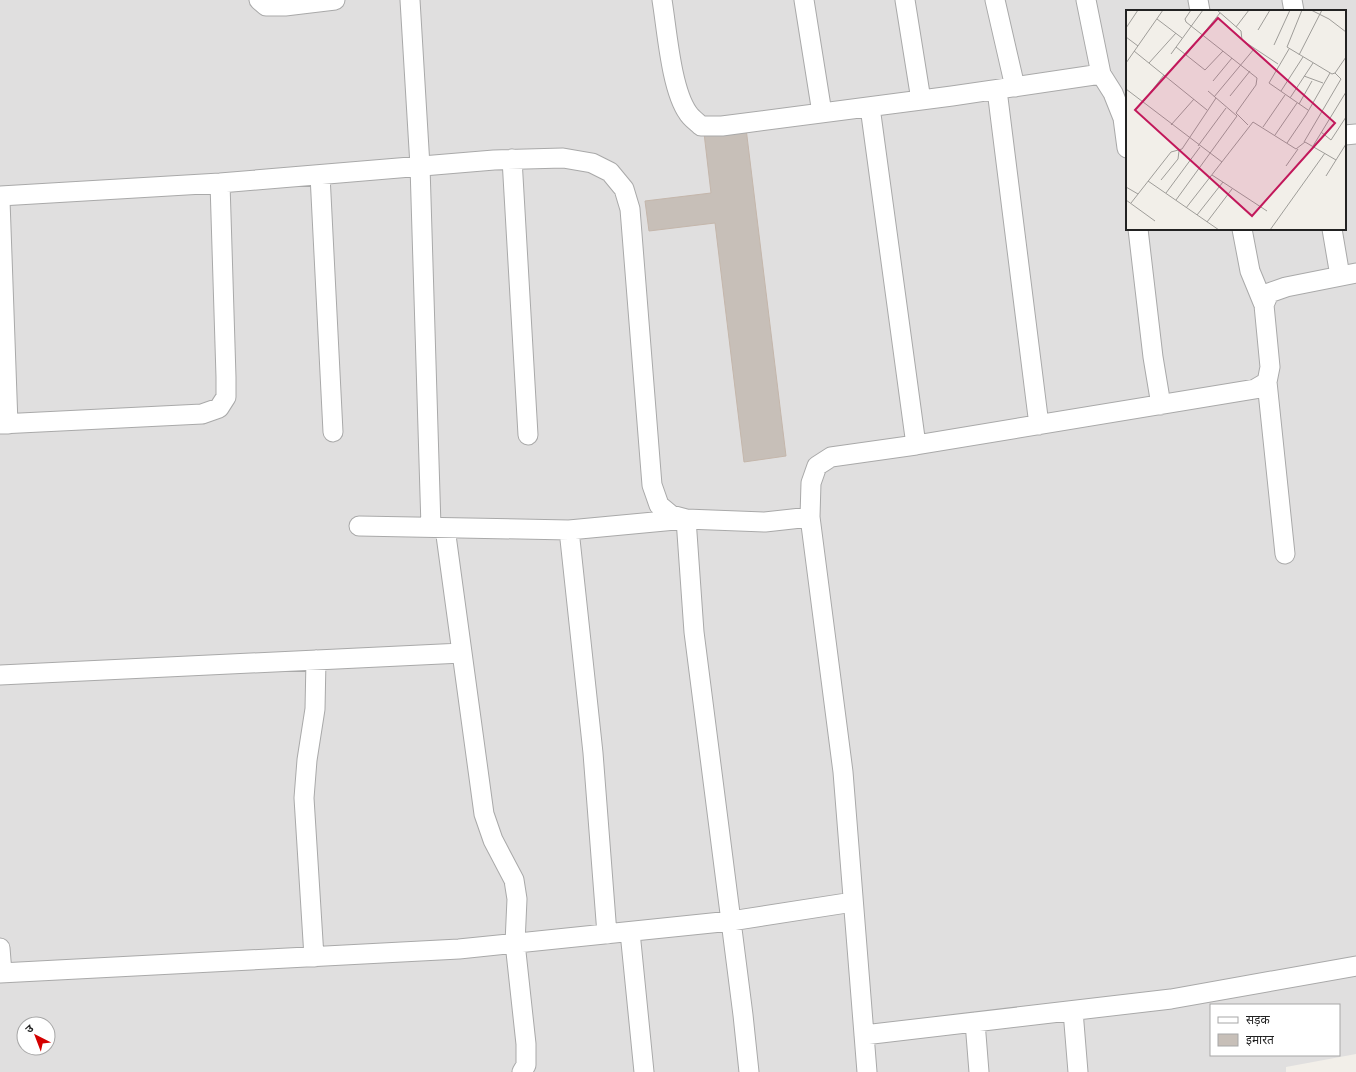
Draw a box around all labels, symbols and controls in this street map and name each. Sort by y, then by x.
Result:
inset map [1126,10,1346,230]
legend [1210,1004,1340,1056]
text: सड़क [1246,1013,1271,1027]
north arrow [16,1016,56,1056]
text: उ [23,1022,37,1036]
text: इमारत [1246,1033,1275,1047]

